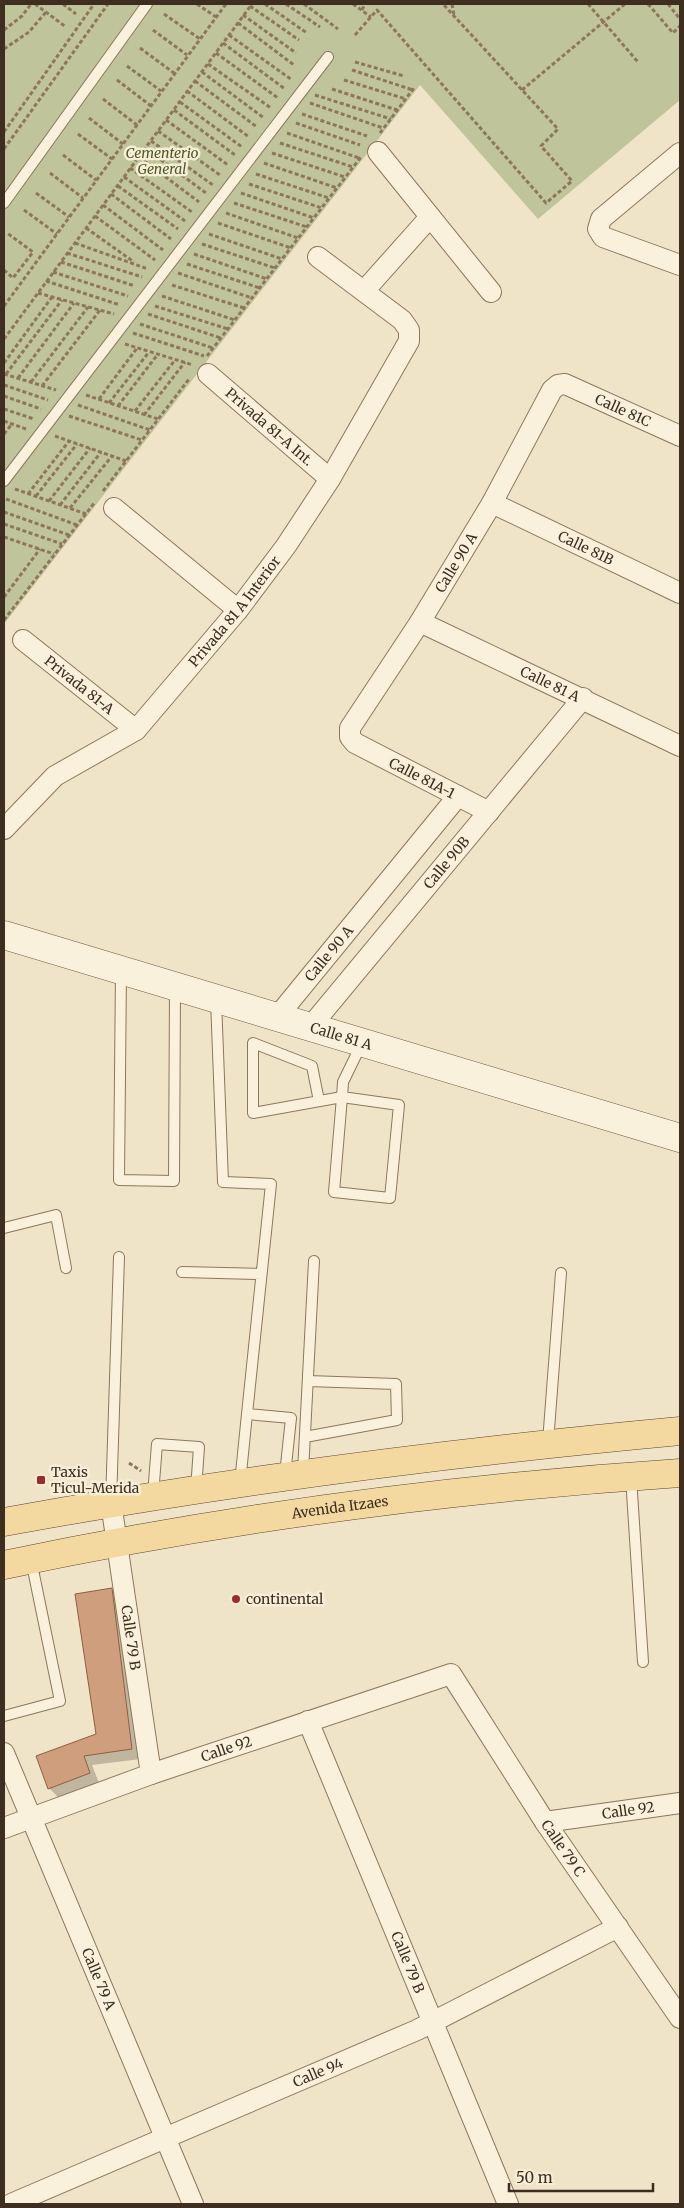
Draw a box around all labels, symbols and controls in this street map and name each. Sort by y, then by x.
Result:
park label: Cementerio General [125,144,199,178]
street label: Privada 81-A Int. [222,384,317,470]
street label: Calle 81C [592,390,654,431]
street label: Calle 81B [555,527,617,569]
street label: Calle 90 A [431,529,481,596]
street label: Privada 81 A Interior [185,552,284,670]
street label: Privada 81-A [41,652,118,718]
street label: Calle 81 A [517,662,583,706]
street label: Calle 81A-1 [386,754,458,802]
street label: Calle 90B [419,833,473,893]
street label: Calle 90 A [301,922,357,985]
street label: Calle 81 A [308,1018,374,1054]
place label: Taxis Ticul-Merida [51,1463,140,1497]
marker: Taxis Ticul-Merida [35,1474,47,1486]
street label: Avenida Itzaes [289,1492,390,1523]
place label: continental [246,1590,324,1608]
marker: continental [230,1593,242,1605]
street label: Calle 79 B [117,1604,145,1671]
street label: Calle 92 [199,1732,254,1766]
street label: Calle 92 [601,1798,655,1823]
street label: Calle 79 C [537,1816,589,1880]
street label: Calle 79 B [387,1929,429,1996]
street label: Calle 79 A [78,1945,120,2013]
street label: Calle 94 [290,2054,346,2091]
scale bar [509,2160,653,2192]
text: 50 m [516,2168,553,2187]

